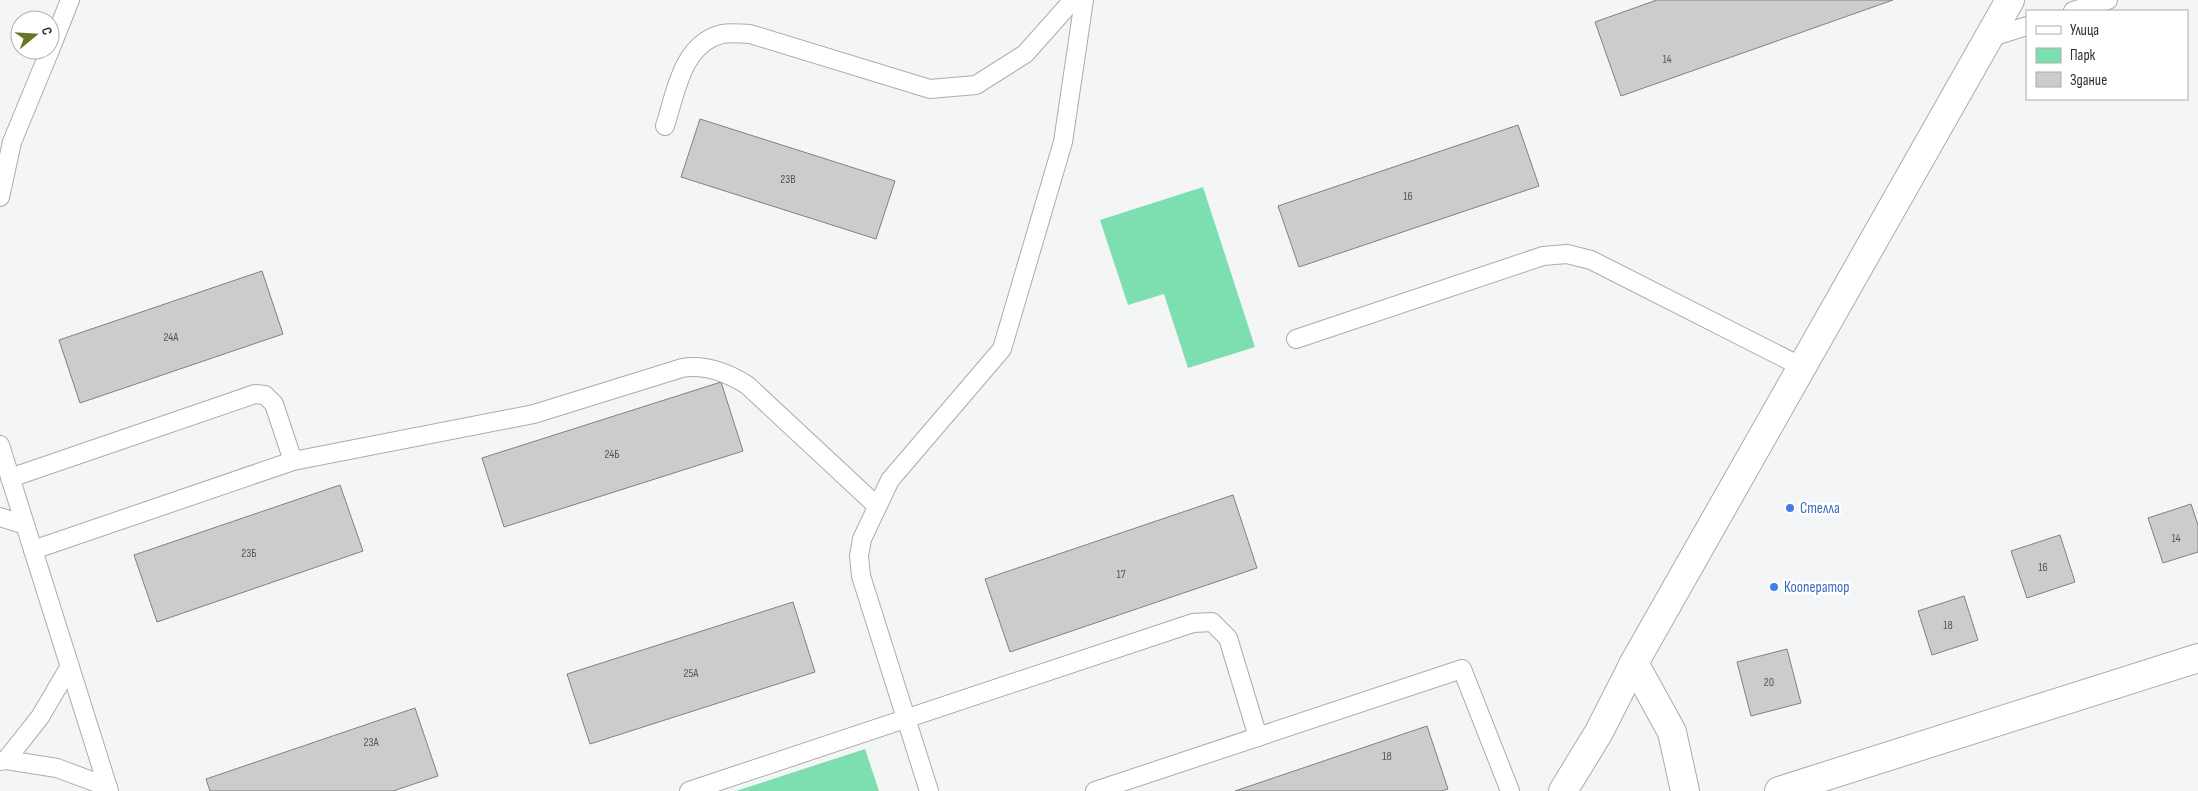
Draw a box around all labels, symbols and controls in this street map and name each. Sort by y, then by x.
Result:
north arrow [10,10,60,60]
legend [2026,10,2188,100]
text: Улица [2070,21,2099,40]
text: С [38,25,56,37]
text: Парк [2070,46,2096,65]
house number: 14 [1662,52,1672,67]
text: Здание [2070,71,2107,90]
house number: 23В [780,172,796,187]
house number: 16 [1403,189,1413,204]
house number: 24А [163,330,179,345]
house number: 24Б [604,447,620,462]
place label: Стелла [1800,499,1840,518]
marker: Стелла [1784,502,1796,514]
house number: 14 [2171,531,2181,546]
house number: 23Б [241,546,257,561]
house number: 16 [2038,560,2048,575]
house number: 17 [1117,567,1126,582]
place label: Кооператор [1784,578,1850,597]
marker: Кооператор [1768,581,1780,593]
house number: 18 [1943,618,1953,633]
house number: 25А [684,666,699,681]
house number: 20 [1764,675,1774,690]
house number: 23А [363,735,379,750]
house number: 18 [1382,749,1392,764]

